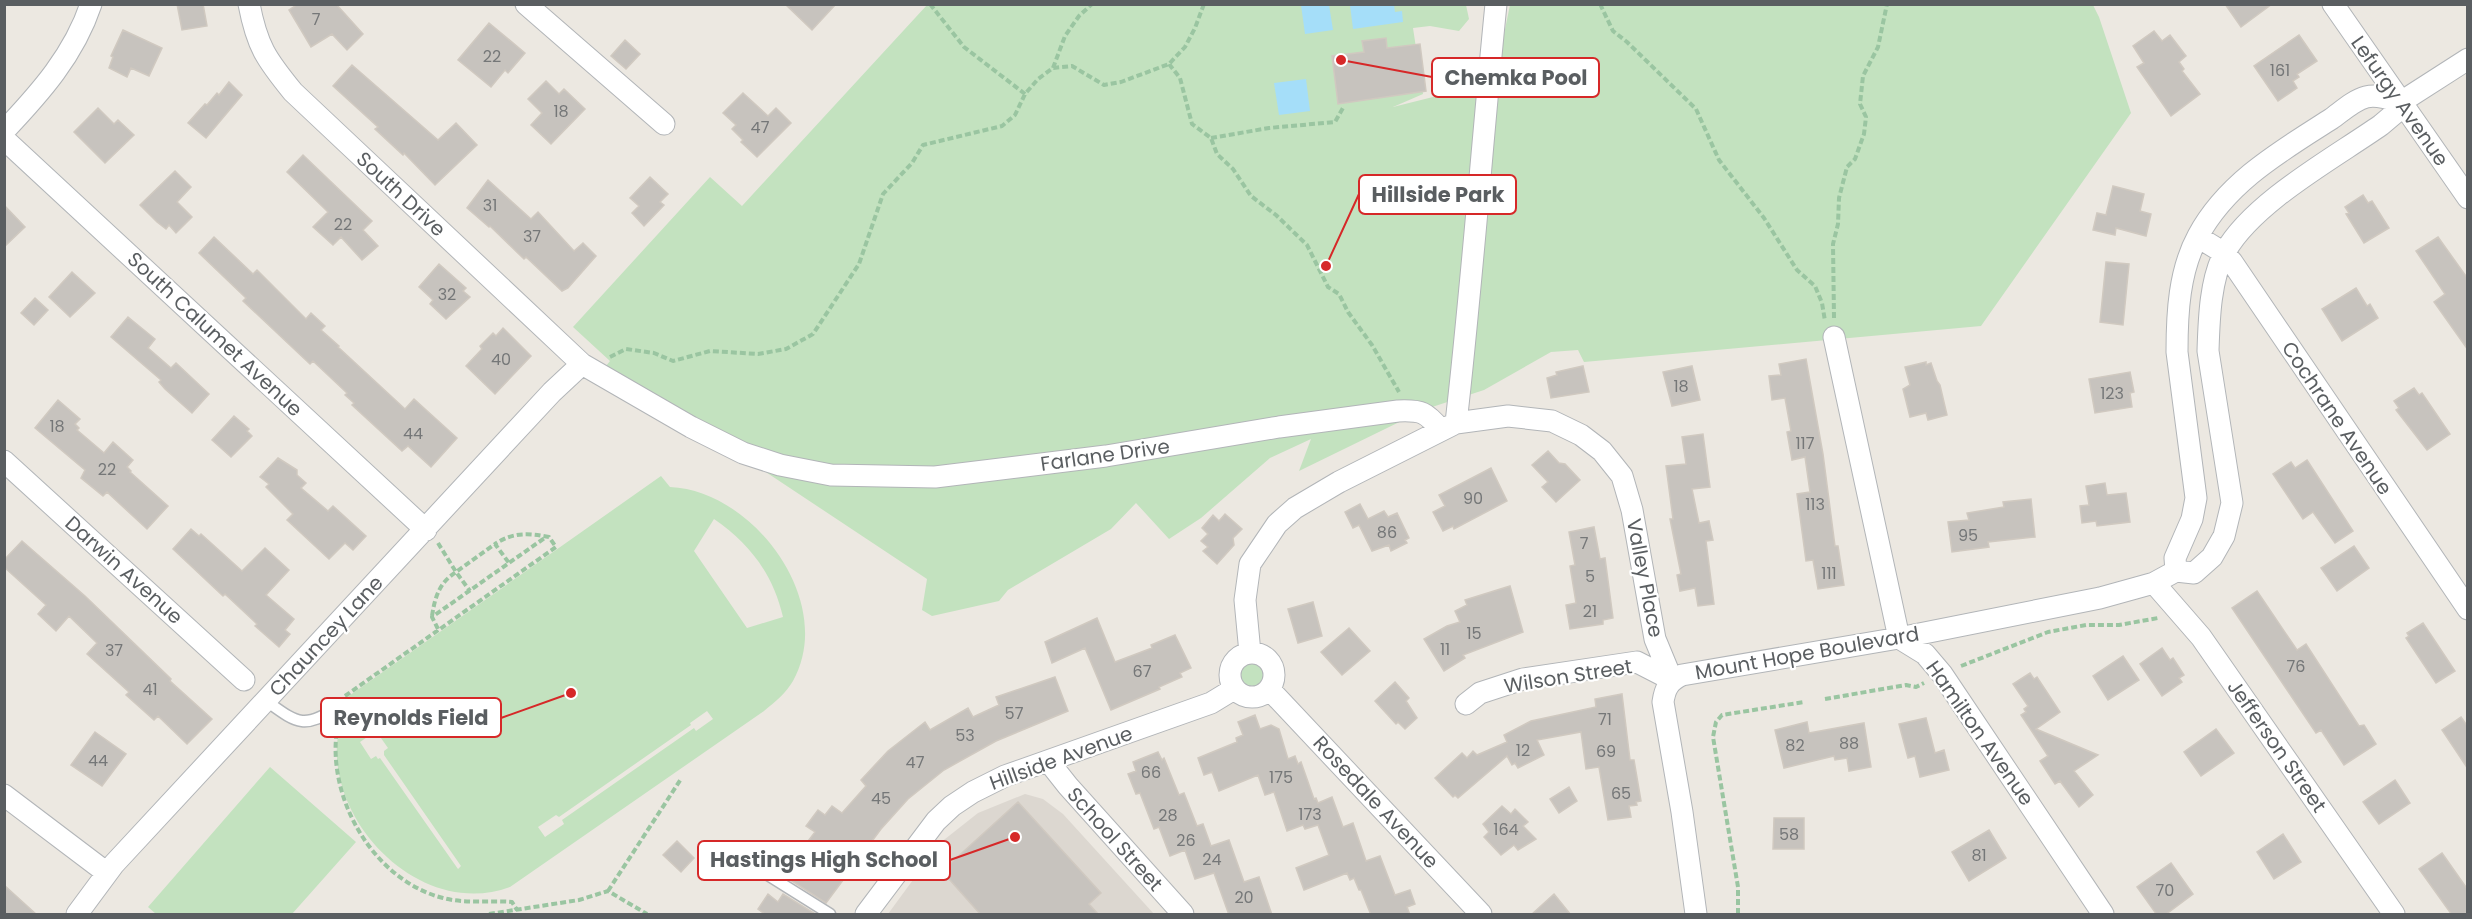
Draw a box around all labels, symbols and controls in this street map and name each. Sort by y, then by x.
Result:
house number: 7 [312,8,321,31]
street label: Lefurgy Avenue [2345,30,2455,172]
house number: 22 [483,45,501,68]
callout: Chemka Pool [1432,58,1599,97]
house number: 161 [2270,59,2290,82]
text: Chemka Pool [1444,63,1588,92]
house number: 18 [553,100,569,123]
house number: 47 [751,116,770,139]
street label: South Drive [350,145,452,243]
callout: Hillside Park [1359,175,1516,214]
text: Hillside Park [1372,180,1504,209]
house number: 31 [483,194,497,217]
house number: 22 [334,213,352,236]
house number: 37 [523,225,541,248]
street label: South Calumet Avenue [121,245,309,423]
house number: 32 [438,283,456,306]
street label: Cochrane Avenue [2275,336,2399,500]
house number: 40 [491,348,511,371]
house number: 18 [1673,375,1689,398]
house number: 123 [2100,382,2124,405]
house number: 18 [49,415,65,438]
house number: 44 [403,422,423,445]
street label: Farlane Drive [1039,432,1171,478]
house number: 117 [1796,432,1815,455]
house number: 22 [98,458,116,481]
house number: 90 [1463,487,1483,510]
house number: 113 [1805,493,1825,516]
street label: Darwin Avenue [59,510,189,630]
street label: Valley Place [1620,516,1670,640]
house number: 86 [1377,521,1397,544]
house number: 95 [1958,524,1978,547]
house number: 7 [1580,532,1589,555]
house number: 111 [1821,562,1837,585]
house number: 5 [1585,565,1595,588]
street label: Chauncey Lane [263,569,389,703]
house number: 21 [1583,600,1597,623]
street label: Mount Hope Boulevard [1693,619,1921,687]
house number: 15 [1466,622,1482,645]
house number: 11 [1440,638,1450,661]
house number: 37 [105,639,123,662]
street label: Wilson Street [1502,652,1634,700]
street label: Hamilton Avenue [1919,655,2041,811]
house number: 76 [2287,655,2305,678]
house number: 67 [1133,660,1152,683]
street label: Jefferson Street [2221,674,2333,818]
house number: 41 [142,678,158,701]
callout: Reynolds Field [321,698,501,737]
house number: 57 [1005,702,1024,725]
text: Reynolds Field [333,703,489,732]
house number: 71 [1598,708,1612,731]
street label: Hillside Avenue [986,719,1136,797]
house number: 53 [955,724,975,747]
street label: Rosedale Avenue [1307,729,1445,875]
house number: 88 [1839,732,1859,755]
house number: 82 [1785,734,1805,757]
house number: 12 [1516,739,1530,762]
house number: 69 [1596,740,1616,763]
house number: 44 [88,749,108,772]
house number: 47 [906,751,925,774]
house number: 66 [1141,761,1161,784]
house number: 175 [1269,766,1293,789]
street label: School Street [1061,781,1169,897]
house number: 65 [1611,782,1631,805]
house number: 45 [871,787,891,810]
house number: 173 [1298,803,1322,826]
house number: 28 [1158,804,1178,827]
house number: 164 [1493,818,1519,841]
house number: 58 [1779,823,1799,846]
house number: 26 [1176,829,1196,852]
callout: Hastings High School [698,841,950,880]
house number: 81 [1971,844,1987,867]
text: Hastings High School [710,845,938,874]
house number: 24 [1202,848,1222,871]
house number: 70 [2156,879,2174,902]
house number: 20 [1234,886,1254,909]

